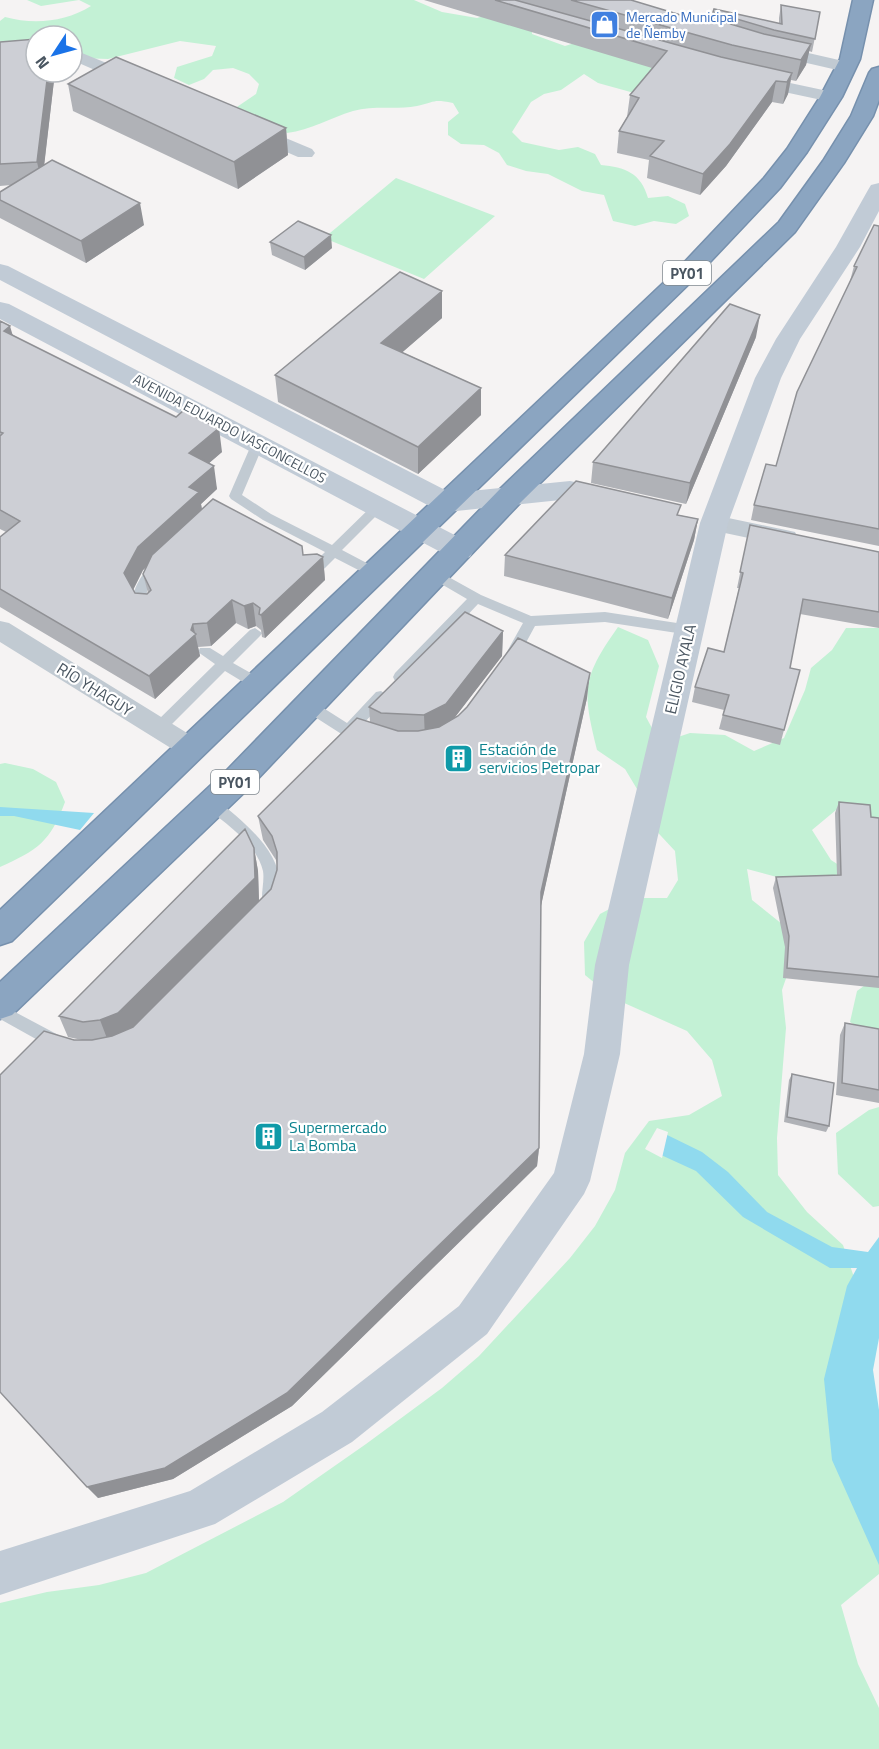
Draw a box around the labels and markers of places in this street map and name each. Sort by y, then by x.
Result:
place label: Mercado Municipal de Ñemby [626,6,737,43]
shop icon: Mercado Municipal de Ñemby [589,8,621,40]
place label: Estación de servicios Petropar [479,737,600,779]
building icon: Estación de servicios Petropar [442,742,474,774]
place label: Supermercado La Bomba [289,1115,387,1157]
building icon: Supermercado La Bomba [252,1120,284,1152]

